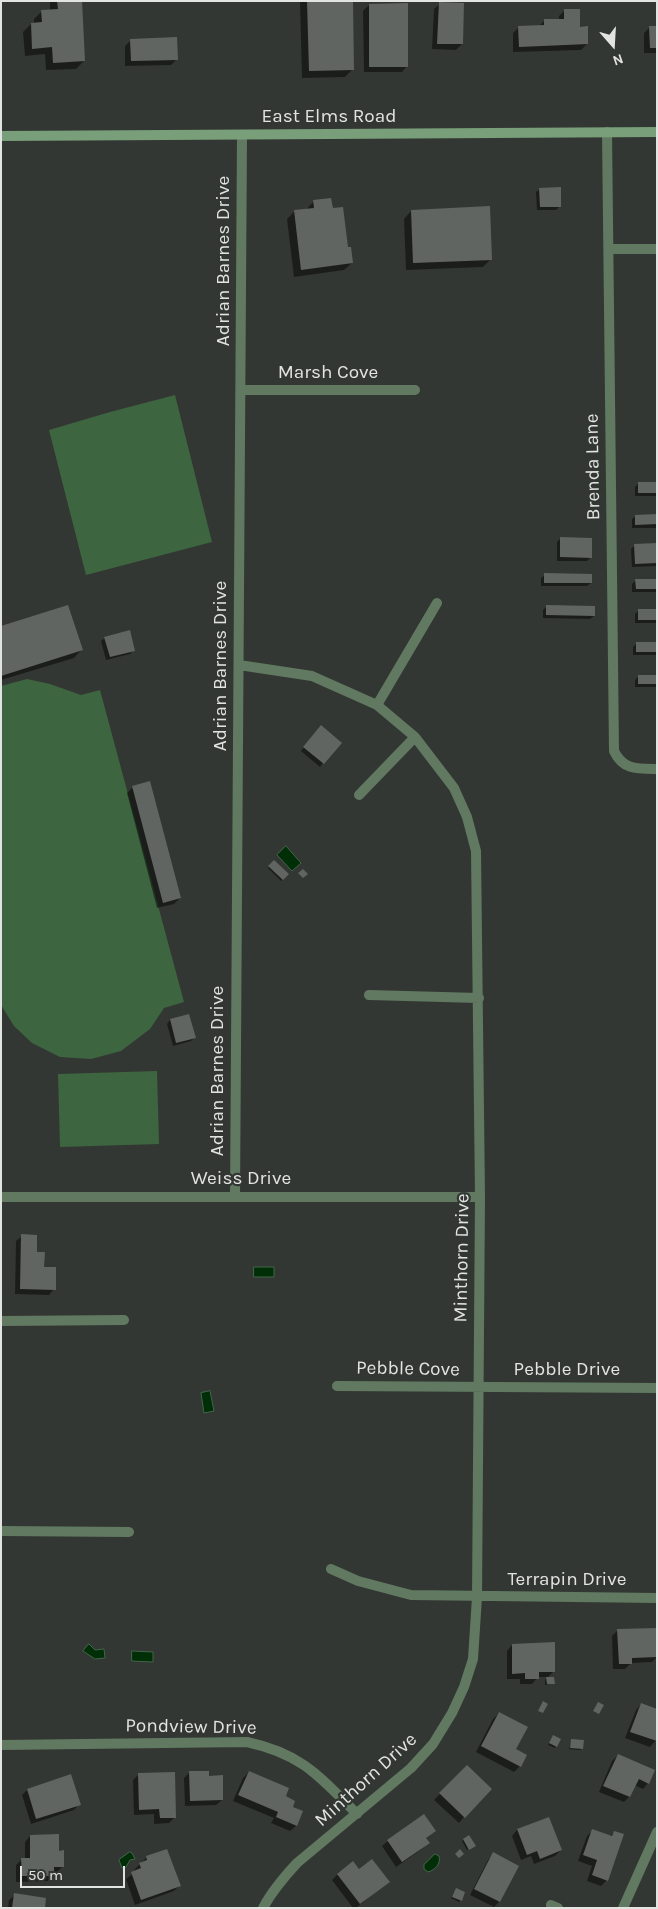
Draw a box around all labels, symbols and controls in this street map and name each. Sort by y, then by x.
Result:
north arrow [588,20,638,70]
text: N [611,50,626,69]
street label: East Elms Road [262,106,396,128]
street label: Adrian Barnes Drive [213,176,235,346]
street label: Marsh Cove [278,362,378,384]
street label: Brenda Lane [581,413,605,521]
street label: Adrian Barnes Drive [210,581,232,751]
street label: Adrian Barnes Drive [207,986,229,1156]
street label: Weiss Drive [191,1168,291,1190]
street label: Minthorn Drive [449,1193,475,1323]
street label: Pebble Cove [356,1357,460,1381]
street label: Pebble Drive [514,1359,620,1381]
street label: Terrapin Drive [507,1569,627,1591]
street label: Pondview Drive [125,1714,257,1740]
street label: Minthorn Drive [310,1728,422,1832]
scale bar [22,1856,128,1888]
text: 50 m [28,1866,63,1884]

